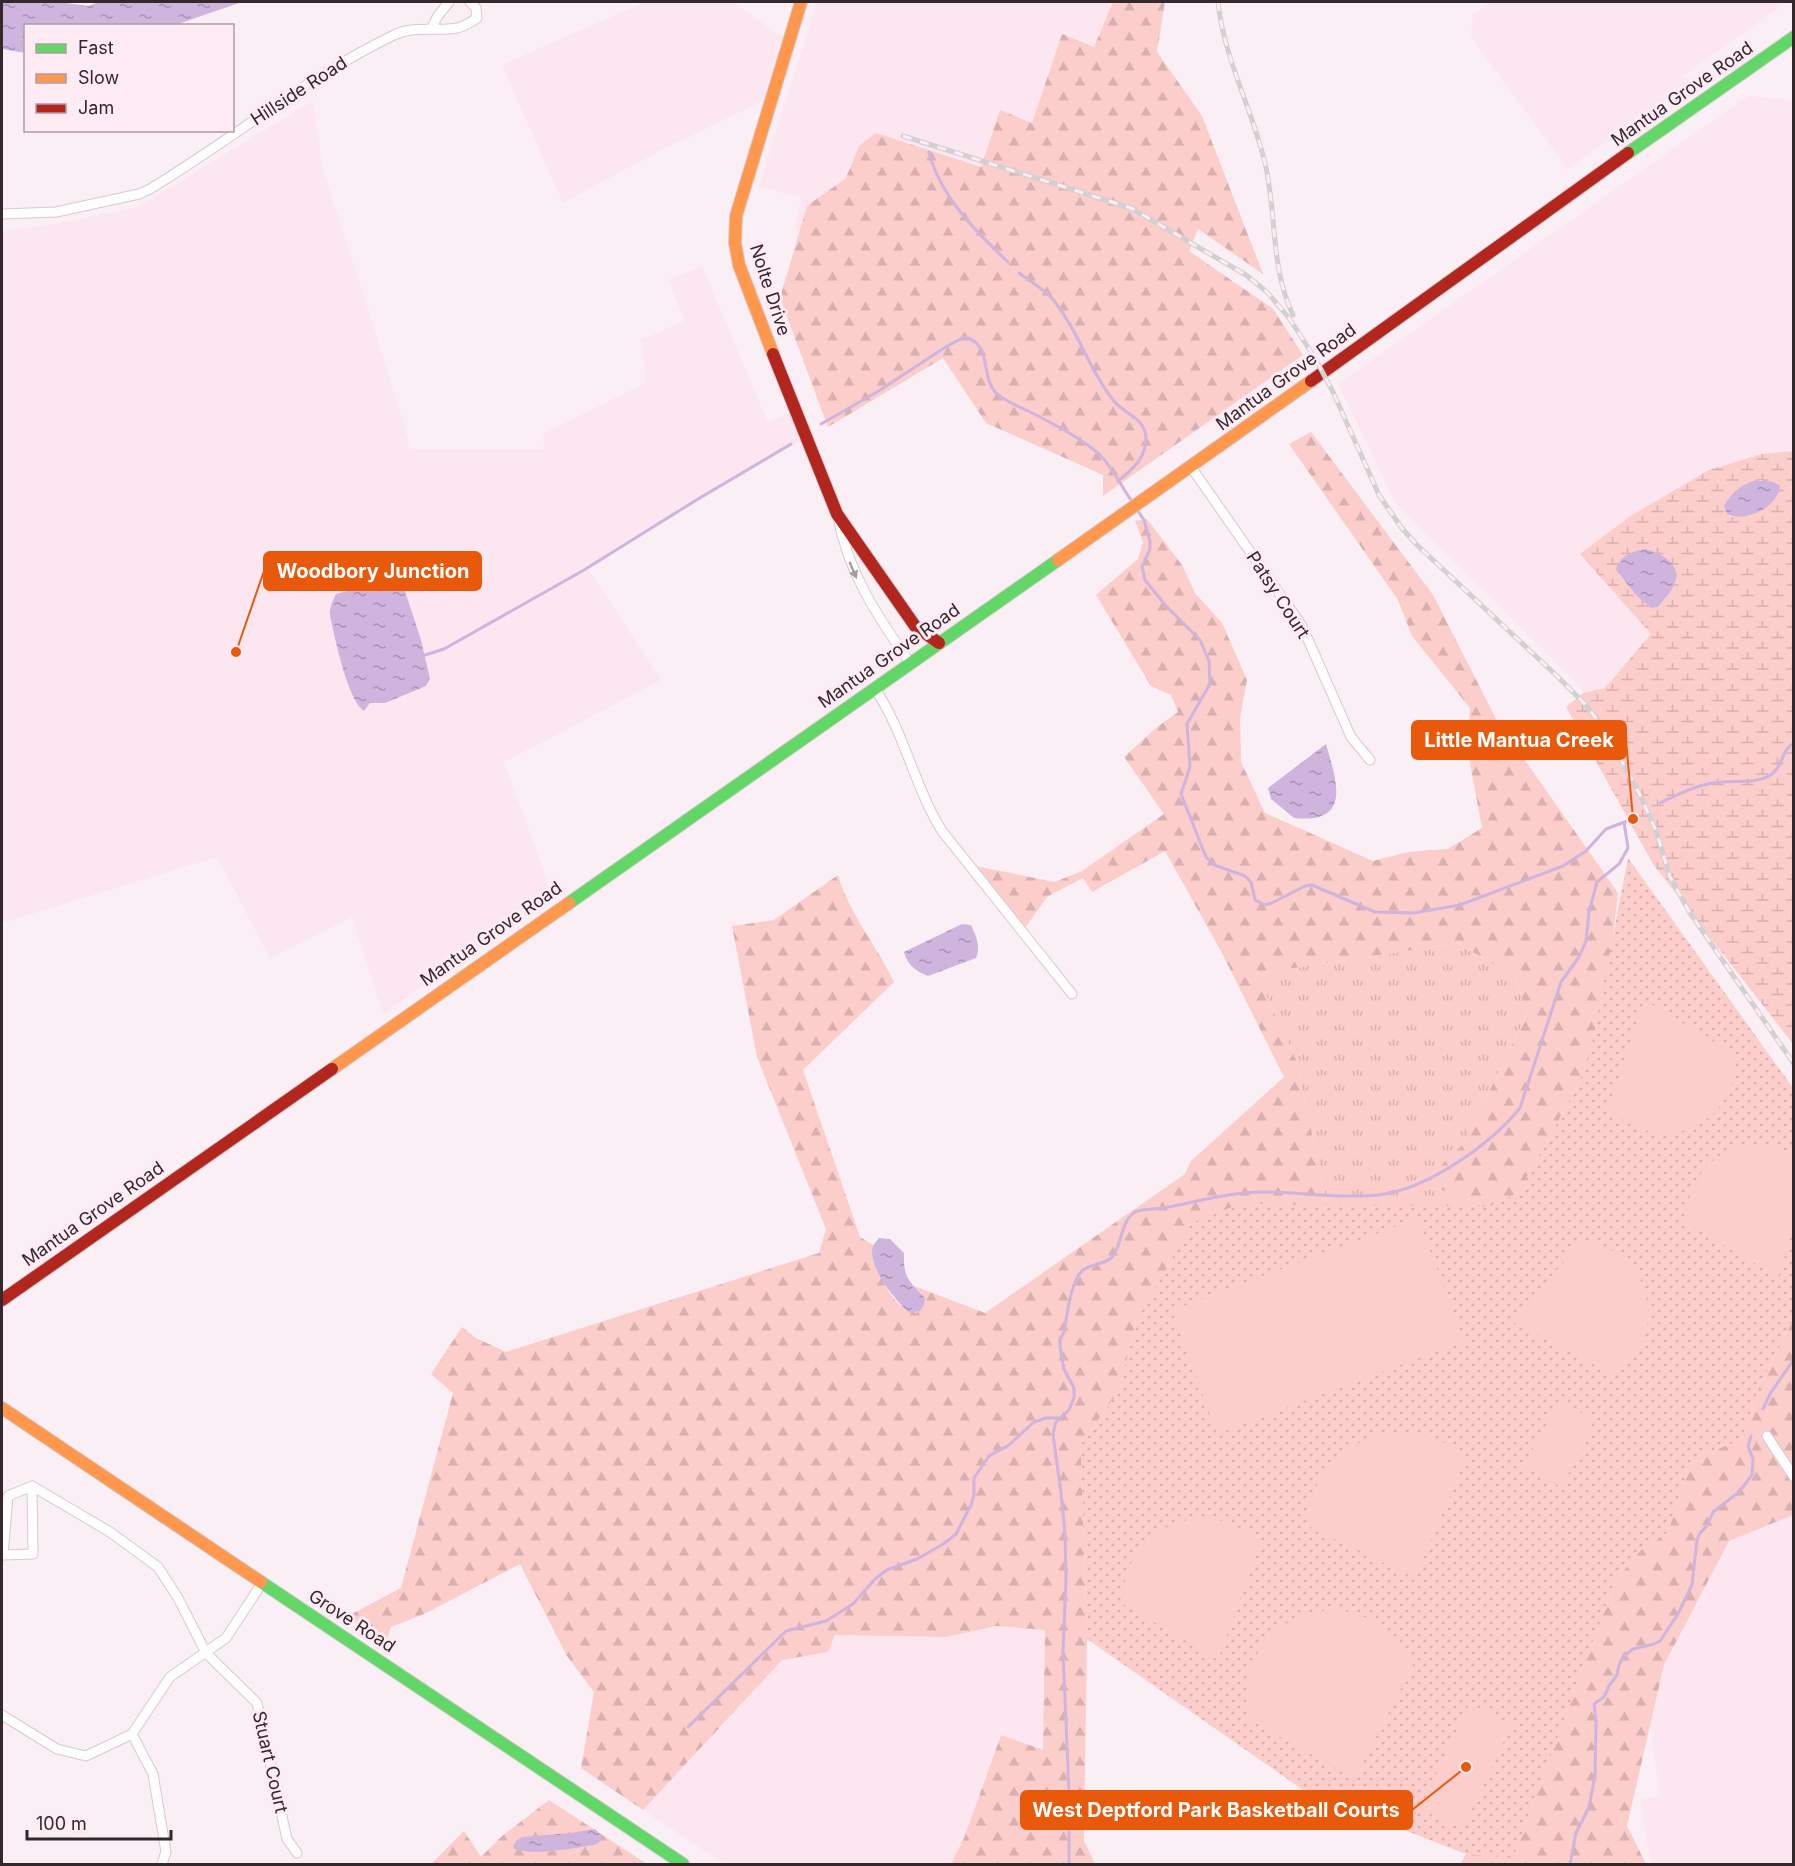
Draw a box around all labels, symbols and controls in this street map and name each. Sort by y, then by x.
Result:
legend [24,24,234,132]
text: Fast [78,37,114,58]
street label: Mantua Grove Road [1607,37,1756,150]
street label: Hillside Road [247,52,351,129]
text: Slow [78,67,119,88]
text: Jam [78,97,114,118]
street label: Nolte Drive [746,241,795,338]
street label: Mantua Grove Road [1212,319,1360,434]
street label: Patsy Court [1243,547,1314,642]
callout: Woodbory Junction [264,552,481,590]
text: Woodbory Junction [277,559,469,583]
one-way arrow [848,562,858,580]
street label: Mantua Grove Road [814,599,963,712]
callout: Little Mantua Creek [1412,721,1626,759]
text: Little Mantua Creek [1424,728,1614,752]
street label: Mantua Grove Road [416,877,565,990]
street label: Mantua Grove Road [18,1157,167,1270]
street label: Grove Road [305,1585,400,1656]
street label: Stuart Court [249,1709,292,1815]
callout: West Deptford Park Basketball Courts [1021,1791,1412,1829]
text: West Deptford Park Basketball Courts [1032,1798,1400,1822]
scale bar [27,1803,171,1841]
text: 100 m [36,1813,87,1834]

